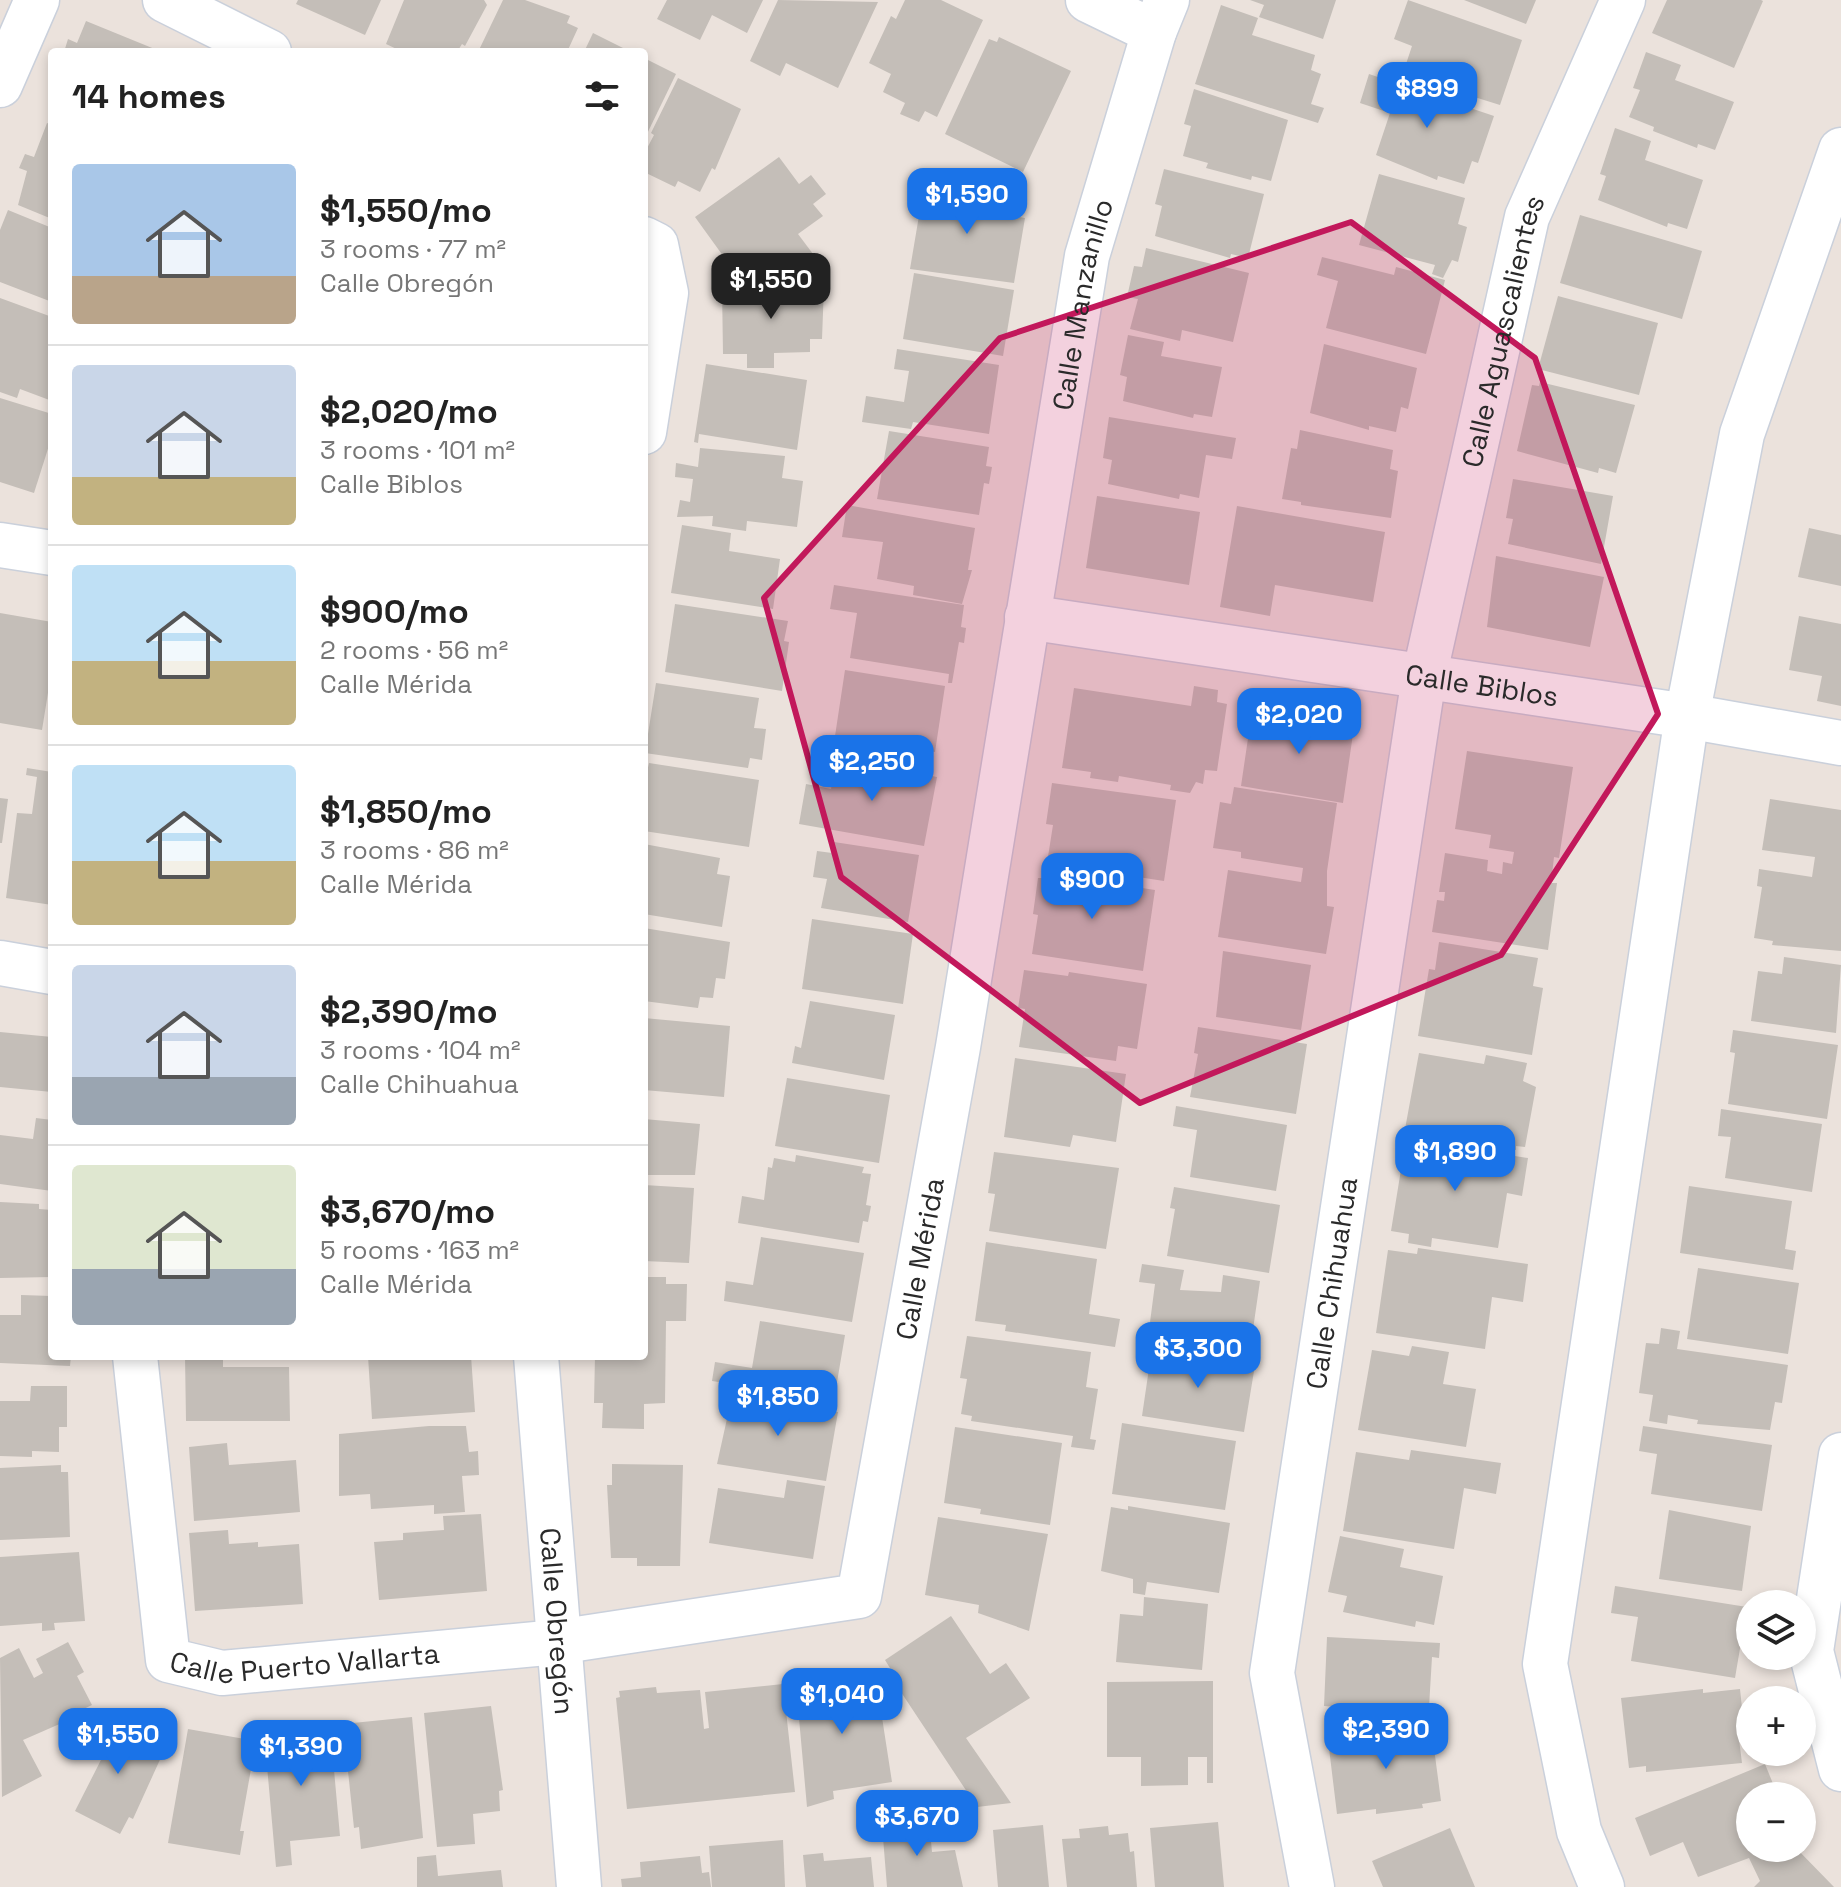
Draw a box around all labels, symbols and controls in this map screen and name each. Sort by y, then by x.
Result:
pin: $899 [1380,62,1474,130]
text: $899 [1395,71,1459,105]
icon: filters [580,74,624,118]
text: 14 homes [72,75,226,118]
pin: $1,590 [902,168,1032,236]
text: $1,590 [925,177,1009,211]
text: $1,550/mo [320,189,492,232]
street label: Calle Aguascalientes [1454,189,1553,471]
street label: Calle Manzanillo [1044,194,1121,413]
icon: home [136,196,232,292]
text: 3 rooms · 77 m² [320,232,506,266]
pin: $1,550 [706,253,836,321]
text: $1,550 [729,262,813,296]
text: Calle Obregón [320,266,494,300]
text: $2,020/mo [320,390,498,433]
icon: home [136,397,232,493]
text: 3 rooms · 101 m² [320,433,515,467]
text: Calle Biblos [320,467,463,501]
text: $900/mo [320,590,469,633]
icon: home [136,597,232,693]
text: 2 rooms · 56 m² [320,633,508,667]
street label: Calle Biblos [1403,656,1561,714]
text: Calle Mérida [320,667,472,701]
pin: $2,020 [1234,688,1364,756]
text: $2,020 [1255,697,1343,731]
pin: $2,250 [807,735,937,803]
text: $2,250 [829,744,915,778]
text: $1,850/mo [320,790,492,833]
icon: home [136,797,232,893]
text: 3 rooms · 86 m² [320,833,509,867]
pin: $900 [1045,853,1139,921]
text: $900 [1059,862,1125,896]
text: Calle Mérida [320,867,472,901]
text: $2,390/mo [320,990,498,1033]
icon: home [136,997,232,1093]
text: 3 rooms · 104 m² [320,1033,521,1067]
text: Calle Chihuahua [320,1067,519,1101]
pin: $1,890 [1390,1125,1520,1193]
text: $1,890 [1413,1134,1497,1168]
street label: Calle Mérida [888,1175,952,1343]
street label: Calle Chihuahua [1298,1175,1365,1392]
text: $3,670/mo [320,1190,495,1233]
icon: home [136,1197,232,1293]
text: 5 rooms · 163 m² [320,1233,519,1267]
text: Calle Mérida [320,1267,472,1301]
pin: $3,300 [1133,1322,1263,1390]
text: $3,300 [1154,1331,1242,1365]
pin: $1,850 [713,1370,843,1438]
text: $1,850 [736,1379,820,1413]
street label: Calle Obregón [532,1526,583,1716]
map controls [1736,1590,1816,1862]
button: layers [1736,1590,1816,1670]
street label: Calle Puerto Vallarta [166,1635,441,1691]
pin: $1,040 [777,1668,907,1736]
text: $1,040 [799,1677,885,1711]
button: + [1736,1686,1816,1766]
pin: $2,390 [1321,1703,1451,1771]
pin: $1,550 [53,1708,183,1776]
text: $2,390 [1342,1712,1430,1746]
text: $1,550 [76,1717,160,1751]
pin: $1,390 [236,1720,366,1788]
text: $1,390 [259,1729,343,1763]
button: − [1736,1782,1816,1862]
pin: $3,670 [852,1790,982,1858]
text: $3,670 [874,1799,960,1833]

